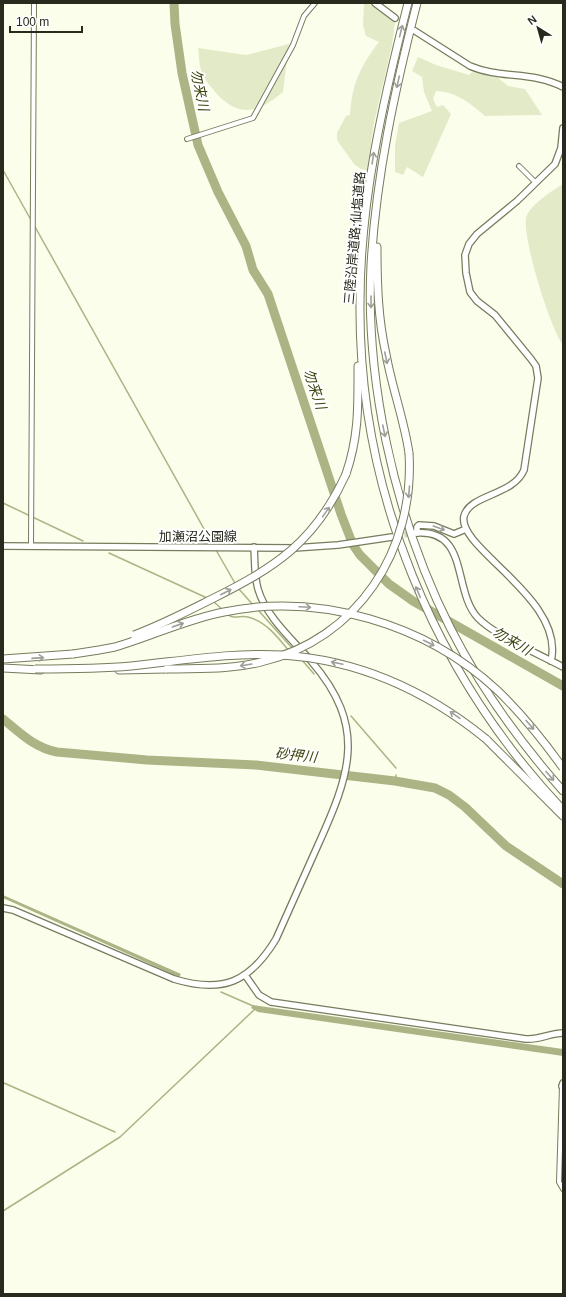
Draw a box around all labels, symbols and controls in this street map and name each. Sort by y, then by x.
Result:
scale bar [10,8,82,34]
north arrow [518,8,558,48]
text: N [525,13,539,27]
text: 100 m [16,15,49,29]
one-way arrow [397,25,405,38]
water label: 勿来川 [188,68,213,114]
one-way arrow [393,75,401,88]
one-way arrow [369,152,377,165]
street label: 三陸沿岸道路;仙塩道路 [341,171,368,305]
one-way arrow [367,295,375,308]
one-way arrow [383,351,391,364]
water label: 勿来川 [301,367,330,413]
one-way arrow [380,424,388,437]
one-way arrow [405,485,413,498]
one-way arrow [322,507,330,518]
one-way arrow [433,525,445,533]
street label: 加瀬沼公園線 [159,529,237,544]
one-way arrow [414,586,421,598]
one-way arrow [219,588,231,596]
one-way arrow [299,604,312,611]
one-way arrow [171,621,184,628]
water label: 勿来川 [490,624,536,659]
one-way arrow [423,640,435,647]
one-way arrow [31,654,44,661]
one-way arrow [331,658,344,666]
one-way arrow [239,661,252,669]
one-way arrow [450,711,461,719]
one-way arrow [525,719,534,730]
water label: 砂押川 [274,745,320,765]
one-way arrow [546,771,555,782]

